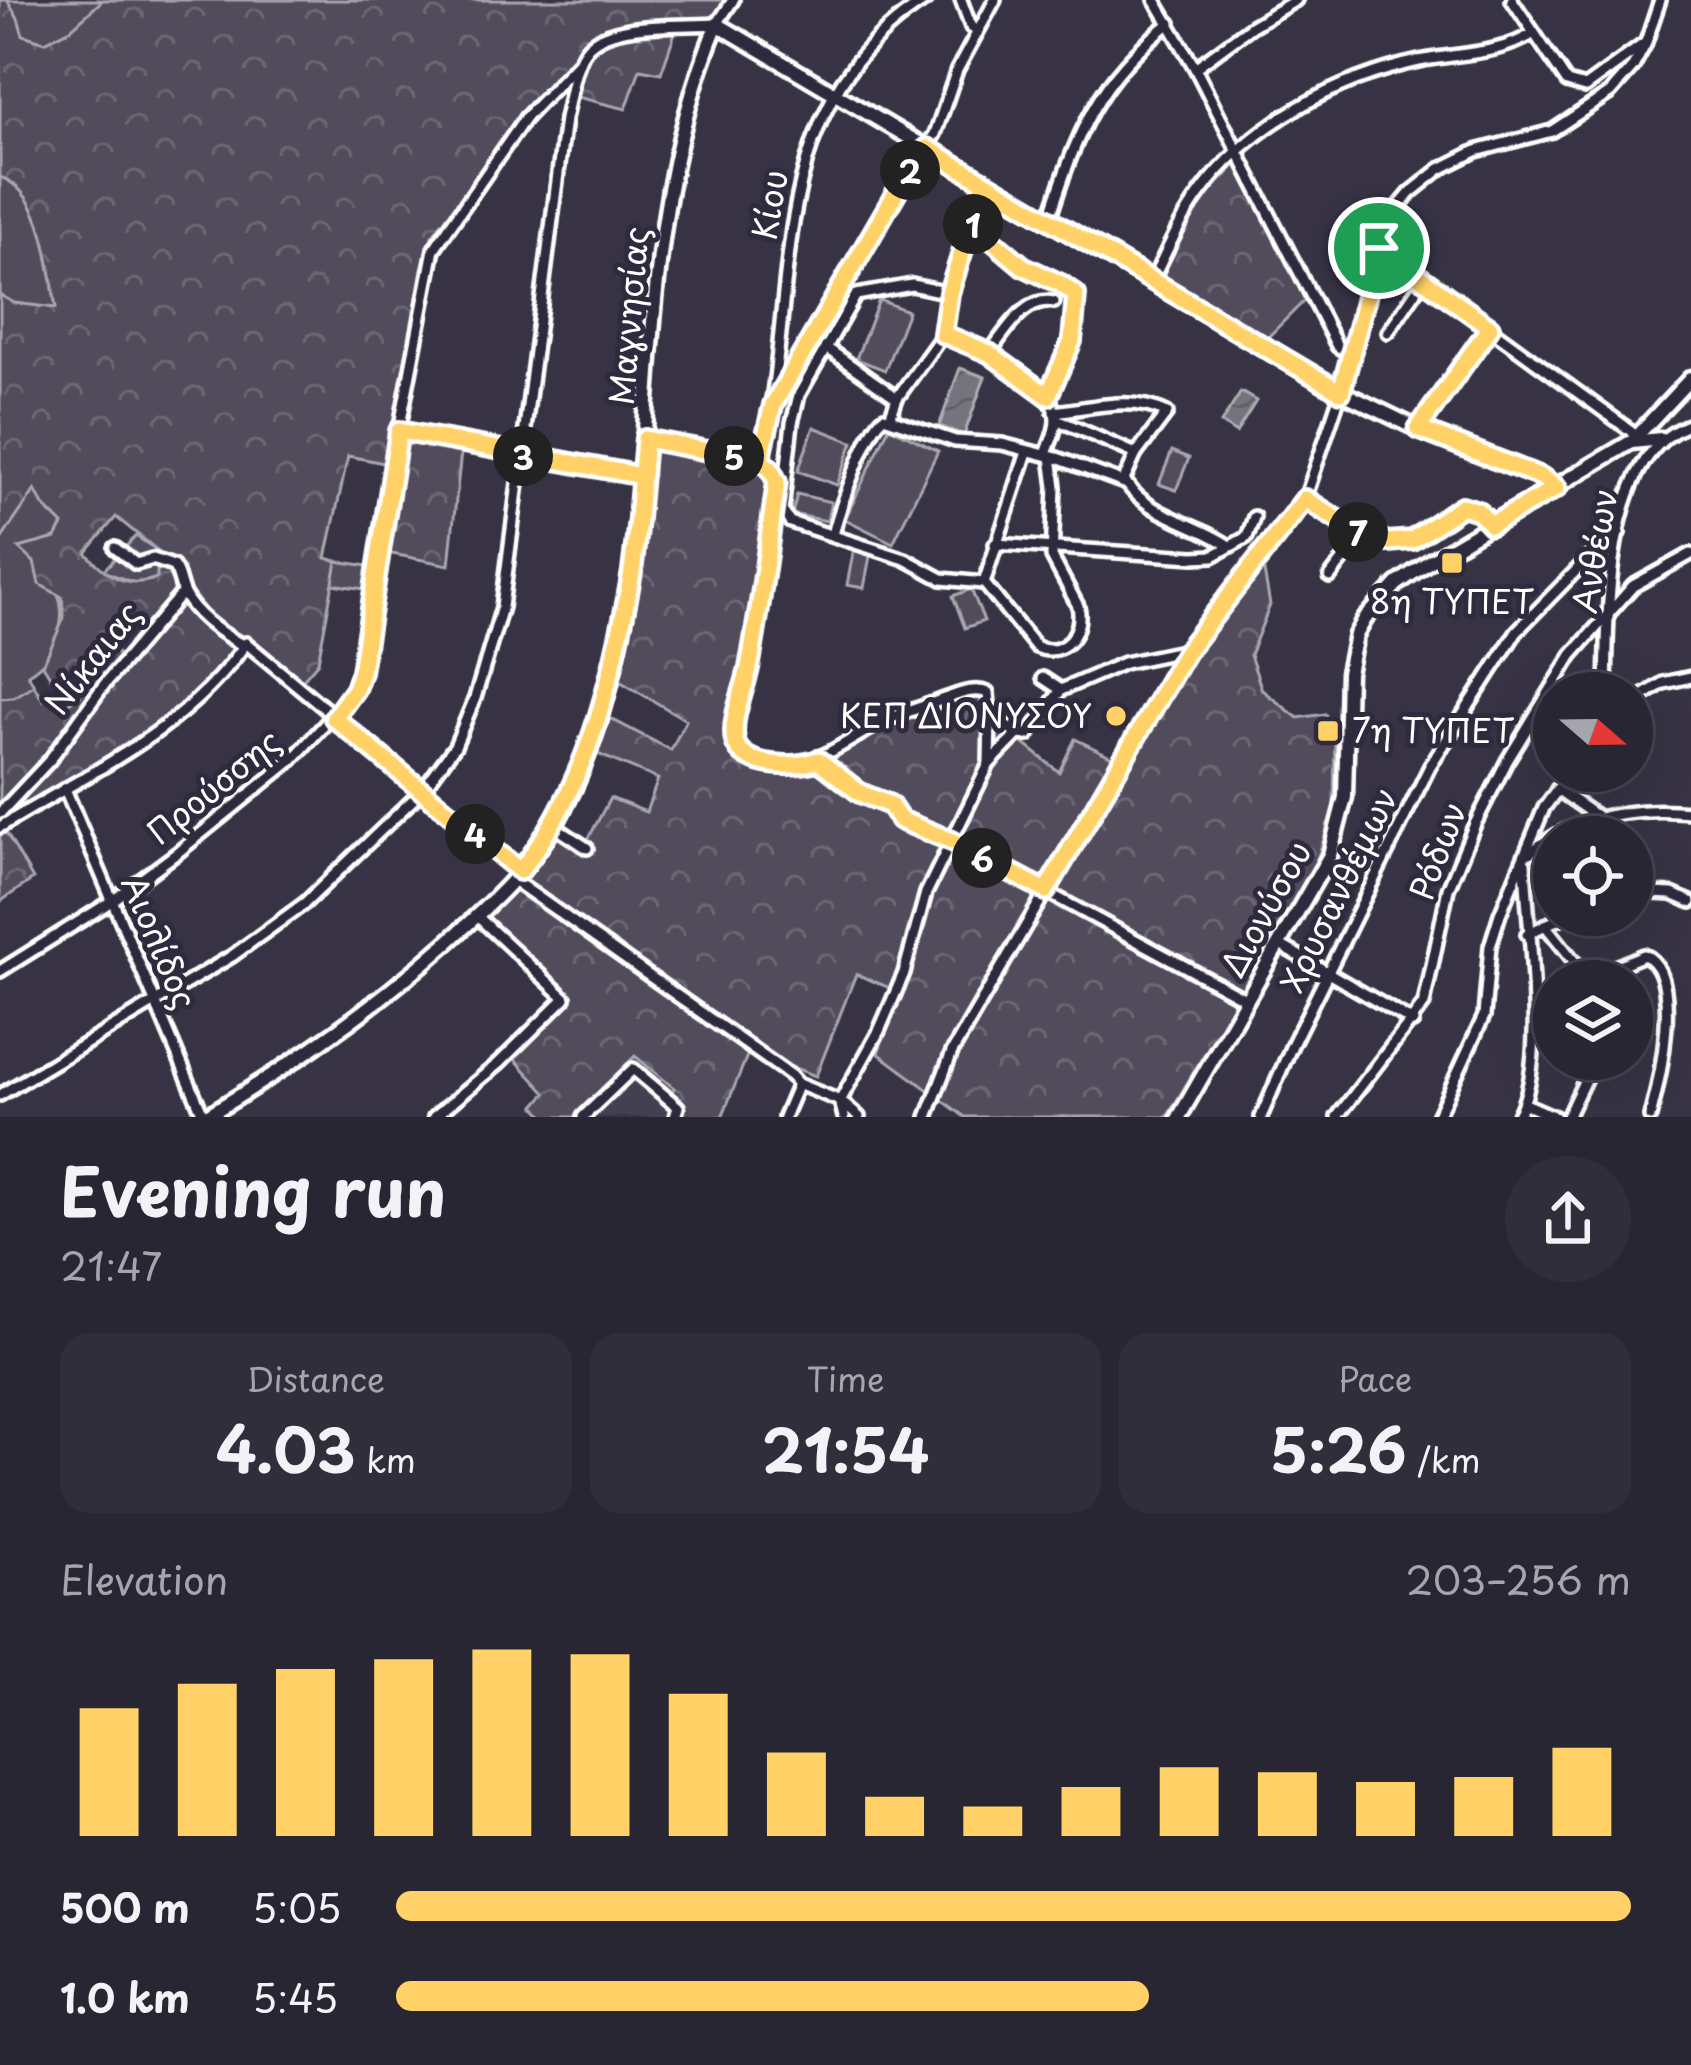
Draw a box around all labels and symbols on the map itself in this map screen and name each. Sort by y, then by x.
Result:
pin: 2 [880,140,940,200]
street label: Κίου [737,166,799,244]
pin: 1 [943,194,1003,254]
pin [1328,197,1430,299]
street label: Μαγνησίας [594,225,660,407]
pin: 3 [493,426,553,486]
pin: 5 [704,426,764,486]
street label: Ανθέων [1558,485,1629,617]
pin: 7 [1328,502,1388,562]
marker: 8η ΤΥΠΕΤ [1439,550,1465,576]
place label: 8η ΤΥΠΕΤ [1370,575,1534,625]
street label: Νίκαιας [31,589,152,724]
north arrow [1533,672,1653,792]
place label: ΚΕΠ ΔΙΟΝΥΣΟΥ [840,689,1092,739]
marker: ΚΕΠ ΔΙΟΝΥΣΟΥ [1103,703,1129,729]
place label: 7η ΤΥΠΕΤ [1352,704,1514,754]
street label: Προύσσης [135,716,290,855]
marker: 7η ΤΥΠΕΤ [1315,718,1341,744]
street label: Χρυσανθέμων [1266,778,1408,1000]
street label: Ρόδων [1395,794,1478,906]
pin: 4 [445,804,505,864]
pin: 6 [952,828,1012,888]
street label: Διονύσου [1206,831,1322,985]
street label: Αιολίδος [110,867,211,1016]

